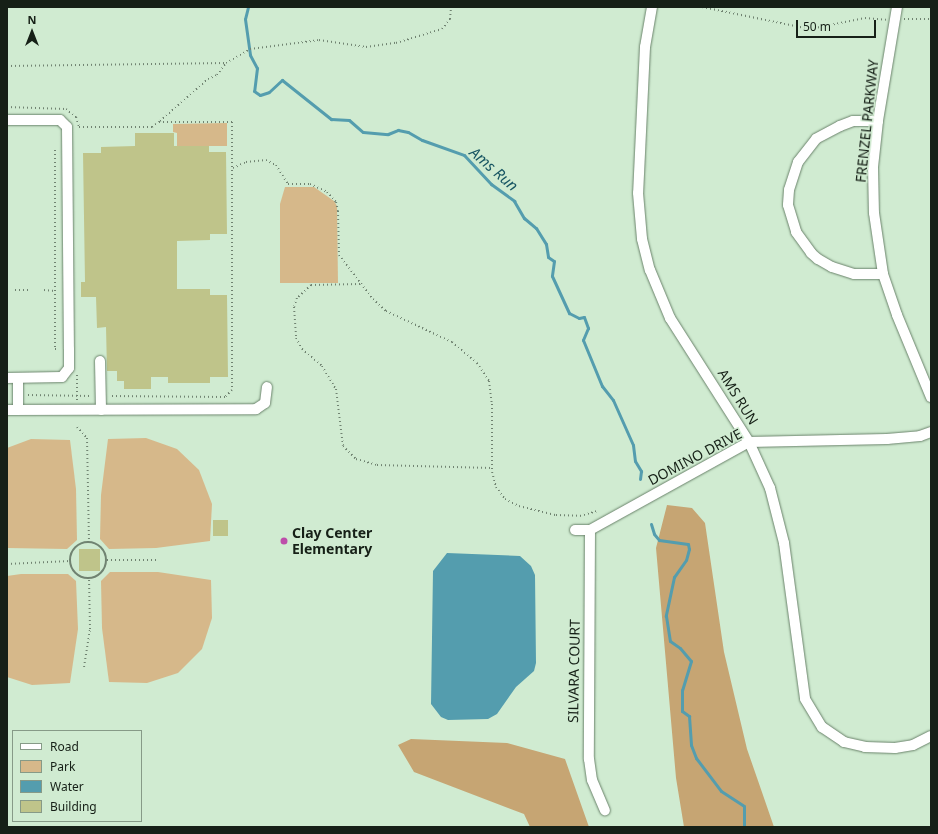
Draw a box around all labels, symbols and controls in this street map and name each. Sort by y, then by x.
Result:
north arrow [12,12,52,52]
text: N [28,12,36,27]
scale bar [798,12,878,38]
text: 50 m [803,18,831,35]
street label: FRENZEL PARKWAY [852,59,882,183]
water label: Ams Run [466,143,522,195]
street label: AMS RUN [714,366,762,428]
street label: DOMINO DRIVE [645,425,745,489]
place label: Clay Center Elementary [292,525,372,558]
marker: Clay Center Elementary [279,536,289,546]
street label: SILVARA COURT [565,619,583,723]
legend [12,730,142,822]
text: Road [50,738,79,755]
text: Park [50,758,75,775]
text: Water [50,778,84,795]
text: Building [50,798,97,815]

